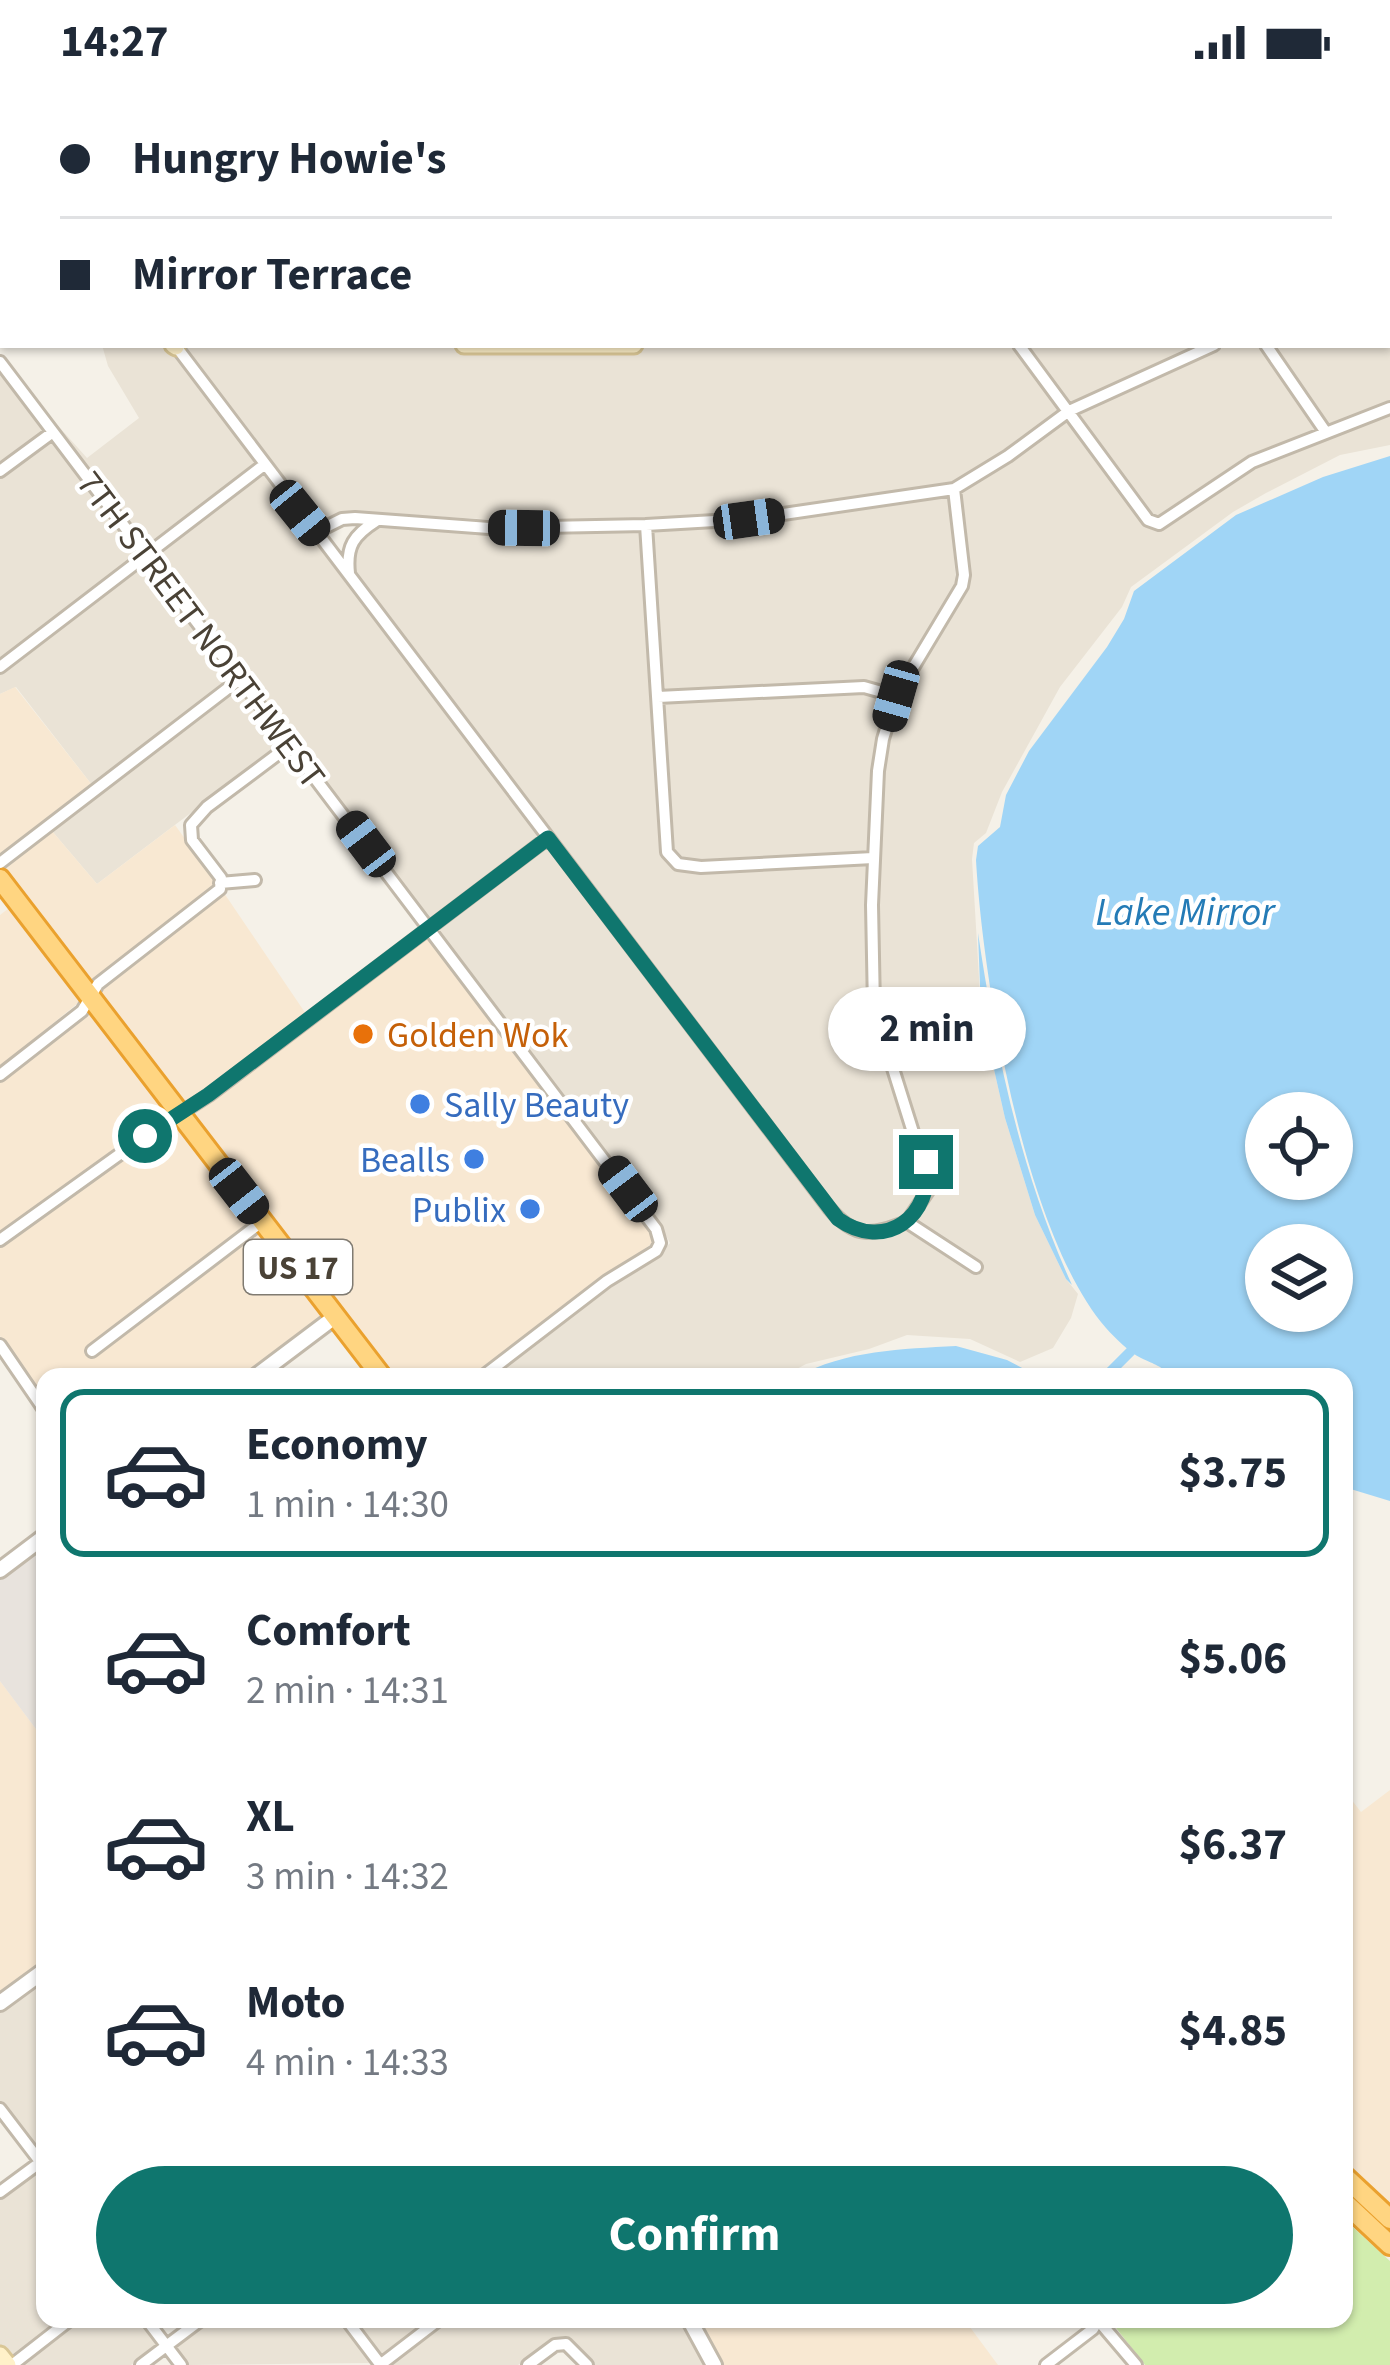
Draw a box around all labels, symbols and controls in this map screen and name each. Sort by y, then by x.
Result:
text: 14:27 [60,10,169,74]
text: Hungry Howie's [132,127,446,191]
text: Mirror Terrace [132,243,412,307]
street label: 7TH STREET NORTHWEST [64,461,337,799]
car [263,474,337,552]
car [711,496,787,542]
car [488,509,560,547]
car [869,656,923,736]
car [330,804,402,884]
water label: Lake Mirror [1095,885,1276,941]
callout: 2 min [827,988,1025,1072]
text: 2 min [880,1001,974,1057]
place label: Golden Wok [387,1010,568,1061]
marker: Golden Wok [350,1021,376,1047]
place label: Sally Beauty [444,1080,629,1131]
marker: Sally Beauty [407,1091,433,1117]
map controls [1245,1092,1353,1332]
button: locate [1245,1092,1353,1200]
route start [118,1109,172,1163]
place label: Bealls [360,1135,450,1186]
route end [899,1135,953,1189]
marker: Bealls [461,1146,487,1172]
car [592,1149,664,1229]
car [203,1152,275,1230]
place label: Publix [412,1185,506,1236]
marker: Publix [517,1196,543,1222]
button: layers [1245,1224,1353,1332]
road number: US 17 [244,1240,352,1294]
text: Economy [246,1413,428,1477]
icon: car [102,1419,210,1527]
text: $3.75 [1178,1441,1287,1505]
text: 1 min · 14:30 [246,1477,449,1533]
text: Comfort [246,1599,411,1663]
icon: car [102,1605,210,1713]
text: $5.06 [1178,1627,1287,1691]
text: 2 min · 14:31 [246,1663,449,1719]
text: XL [246,1785,295,1849]
icon: car [102,1791,210,1899]
text: $6.37 [1178,1813,1287,1877]
text: 3 min · 14:32 [246,1849,449,1905]
text: Moto [246,1971,345,2035]
icon: car [102,1977,210,2085]
text: $4.85 [1178,1999,1287,2063]
text: 4 min · 14:33 [246,2035,449,2091]
button: Confirm [96,2166,1293,2304]

